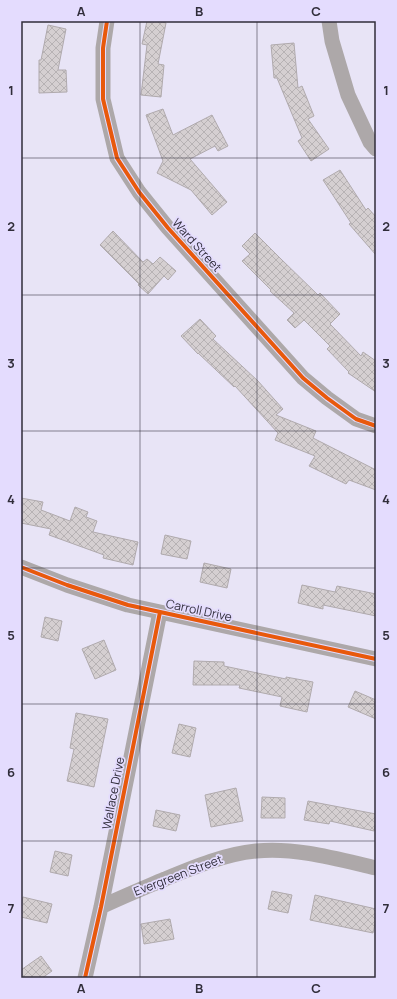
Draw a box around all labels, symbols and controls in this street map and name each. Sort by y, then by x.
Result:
text: A [77,2,86,20]
text: B [195,2,203,20]
text: C [311,2,321,20]
text: 1 [8,81,14,99]
text: 1 [383,81,389,99]
street label: Ward Street [168,215,226,275]
text: 2 [7,217,15,235]
text: 2 [382,217,390,235]
text: 3 [7,354,15,372]
text: 3 [382,354,390,372]
text: 4 [7,490,15,508]
text: 4 [382,490,390,508]
street label: Carroll Drive [164,595,234,625]
text: 5 [7,626,15,644]
text: 5 [382,626,390,644]
street label: Wallace Drive [98,755,128,831]
text: 6 [7,763,15,781]
text: 6 [382,763,390,781]
street label: Evergreen Street [131,850,225,900]
text: 7 [8,899,15,917]
text: 7 [383,899,390,917]
text: A [77,979,86,997]
text: B [195,979,203,997]
text: C [311,979,321,997]

